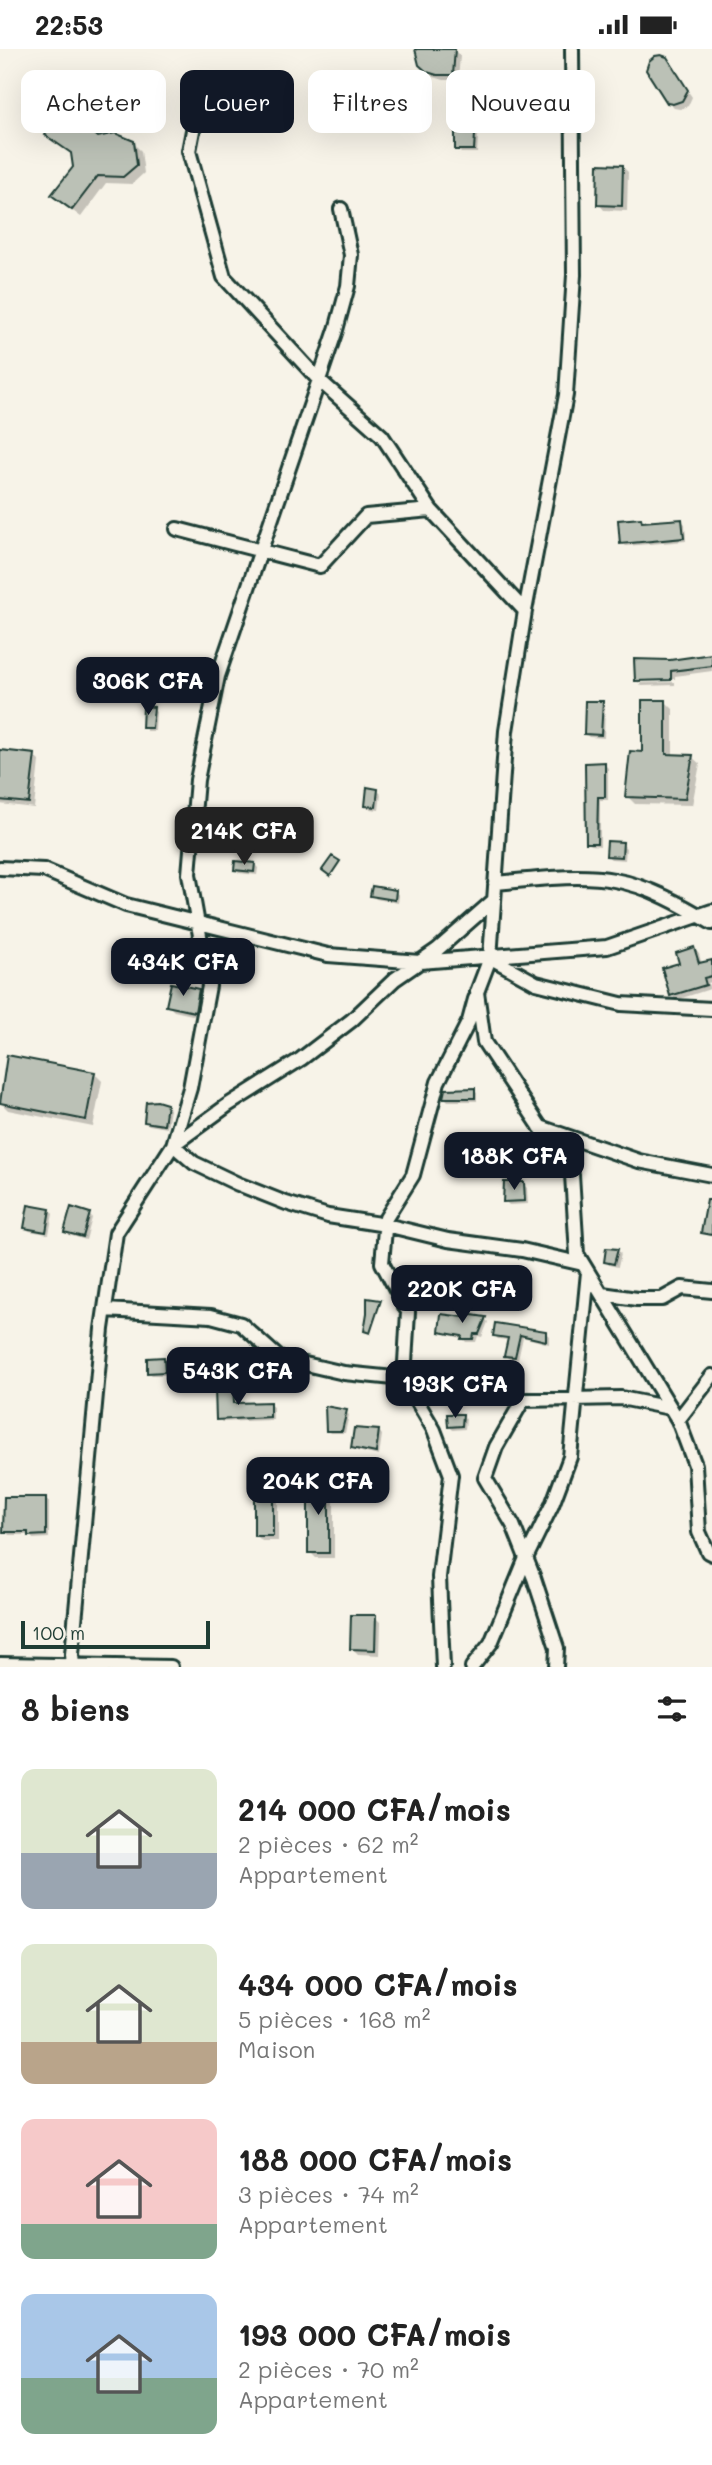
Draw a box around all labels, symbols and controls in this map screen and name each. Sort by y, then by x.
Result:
text: 22:53 [35,8,103,42]
chip: Acheter [21,70,166,133]
chip: Louer [180,70,294,133]
chip: Filtres [308,70,432,133]
chip: Nouveau [446,70,595,133]
pin: 306K CFA [76,657,220,717]
text: 306K CFA [92,665,204,695]
pin: 214K CFA [172,807,316,867]
text: 214K CFA [191,815,297,845]
pin: 434K CFA [111,939,255,998]
text: 434K CFA [127,946,239,976]
pin: 188K CFA [442,1133,586,1192]
text: 188K CFA [460,1140,568,1170]
pin: 220K CFA [390,1265,534,1325]
text: 220K CFA [407,1273,517,1303]
pin: 543K CFA [166,1347,310,1407]
text: 543K CFA [183,1355,293,1385]
pin: 193K CFA [383,1361,527,1420]
text: 193K CFA [402,1368,508,1398]
pin: 204K CFA [246,1457,390,1517]
text: 204K CFA [262,1465,374,1495]
scale bar [21,1618,210,1650]
text: 100 m [32,1620,85,1645]
text: 8 biens [21,1689,130,1729]
icon: filters [653,1690,691,1728]
text: 214 000 CFA/mois [238,1789,511,1829]
icon: home [77,1797,161,1881]
text: 2 pièces · 62 m² [238,1829,418,1859]
text: Appartement [238,1859,388,1889]
text: 434 000 CFA/mois [238,1964,518,2004]
icon: home [77,1972,161,2056]
text: 5 pièces · 168 m² [238,2004,430,2034]
text: Maison [238,2034,315,2064]
text: 188 000 CFA/mois [238,2139,512,2179]
icon: home [77,2147,161,2231]
text: 3 pièces · 74 m² [238,2179,419,2209]
text: Appartement [238,2209,388,2239]
text: 193 000 CFA/mois [238,2314,511,2354]
icon: home [77,2322,161,2406]
text: 2 pièces · 70 m² [238,2354,419,2384]
text: Appartement [238,2384,388,2414]

